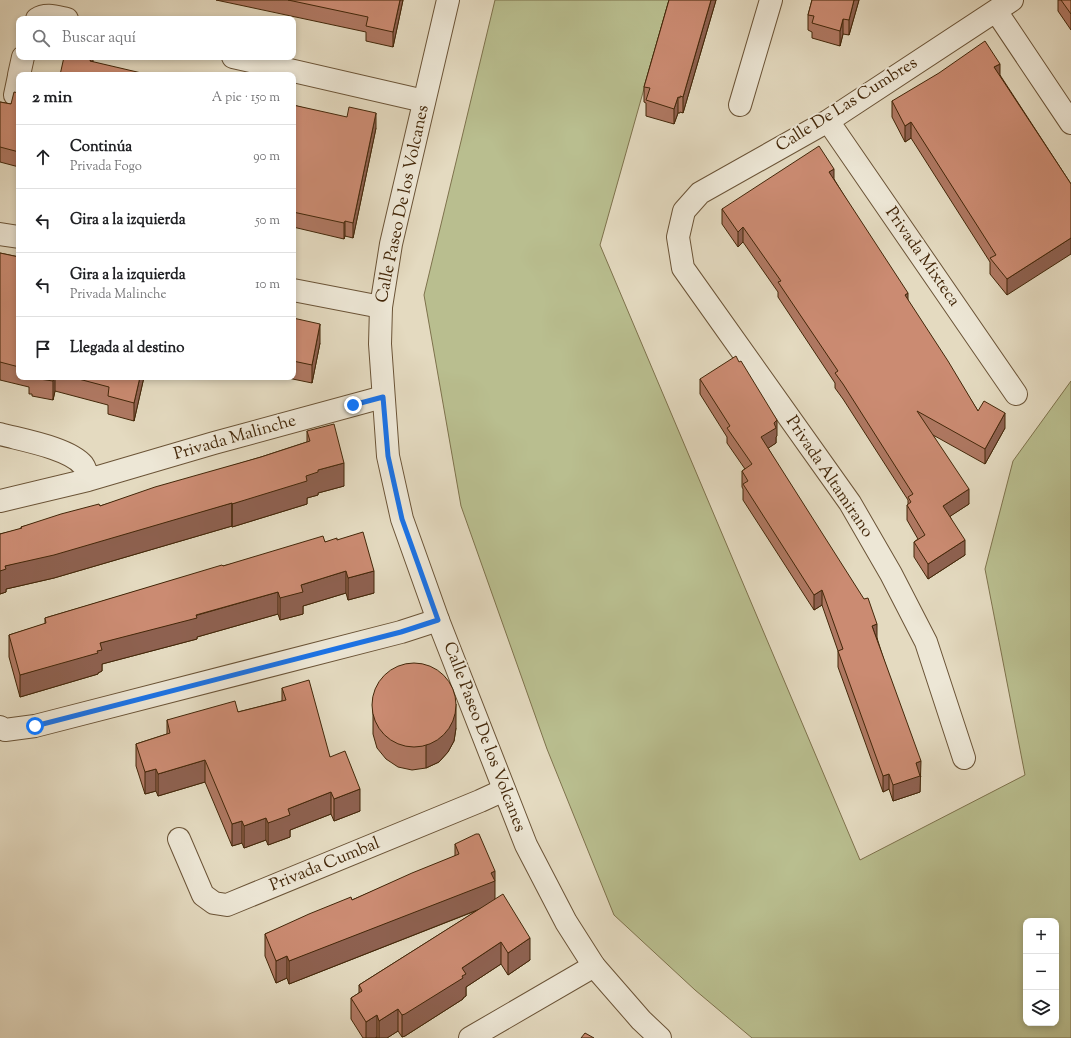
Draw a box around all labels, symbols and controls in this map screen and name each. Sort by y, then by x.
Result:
search box [16,16,296,60]
icon: search [30,27,52,49]
text: Buscar aquí [62,28,136,49]
street label: Calle De Las Cumbres [772,51,923,158]
text: 2 min [32,86,73,110]
text: A pie · 150 m [212,89,280,107]
street label: Calle Paseo De los Volcanes [370,102,436,305]
text: Continúa [70,137,132,158]
icon: ahead [32,146,54,168]
text: 90 m [253,148,280,166]
text: Privada Fogo [70,158,142,176]
street label: Privada Mixteca [879,202,965,312]
icon: left [32,210,54,232]
text: Gira a la izquierda [70,210,186,231]
text: 50 m [255,212,280,230]
text: Gira a la izquierda [70,265,186,286]
icon: left [32,274,54,296]
text: 10 m [255,276,280,294]
text: Privada Malinche [70,286,167,304]
icon: arrive [32,338,54,360]
text: Llegada al destino [70,338,185,359]
route end [344,396,362,414]
street label: Privada Malinche [171,409,299,467]
street label: Privada Altamirano [779,411,879,543]
street label: Calle Paseo De los Volcanes [437,638,531,836]
route start [26,717,44,735]
street label: Privada Cumbal [266,832,384,898]
map controls [1023,918,1059,1026]
button: + [1023,918,1059,954]
button: − [1023,954,1059,990]
button: layers [1023,990,1059,1026]

